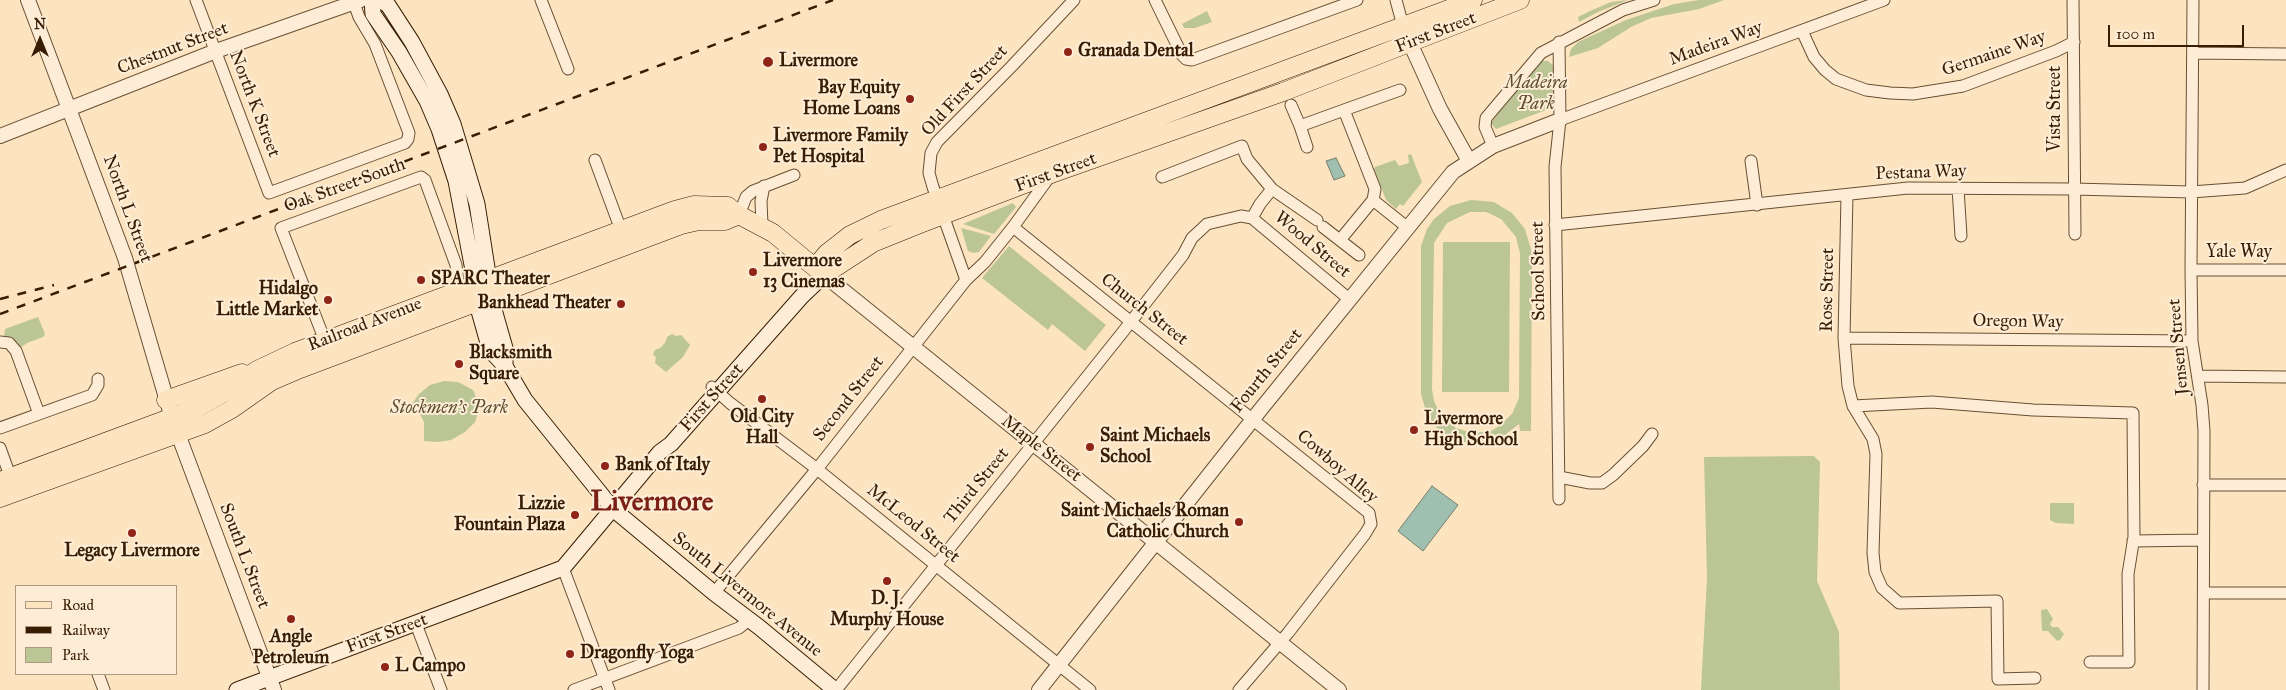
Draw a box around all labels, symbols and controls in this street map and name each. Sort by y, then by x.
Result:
street label: First Street [1392,8,1480,58]
north arrow [15,15,65,65]
scale bar [2111,15,2247,47]
text: N [34,16,46,33]
street label: Madeira Way [1666,17,1766,71]
street label: Chestnut Street [115,18,231,80]
text: 100 m [2116,25,2155,43]
street label: Germaine Way [1939,26,2049,82]
street label: Old First Street [917,41,1013,141]
place label: Granada Dental [1078,41,1194,63]
marker: Granada Dental [1062,46,1074,58]
street label: North K Street [224,48,284,160]
place label: Livermore [779,51,858,73]
marker: Livermore [761,55,775,69]
street label: Vista Street [2045,66,2067,152]
park label: Madeira Park [1504,73,1568,116]
place label: Bay Equity Home Loans [803,78,900,120]
marker: Bay Equity Home Loans [904,93,916,105]
place label: Livermore Family Pet Hospital [773,126,908,168]
marker: Livermore Family Pet Hospital [757,141,769,153]
street label: First Street [1012,148,1100,198]
street label: North L Street [98,152,156,266]
street label: Oak Street South [281,154,409,218]
street label: Pestana Way [1875,161,1967,185]
street label: Wood Street [1270,207,1354,283]
street label: School Street [1527,221,1551,321]
street label: Yale Way [2206,242,2272,264]
street label: Rose Street [1816,248,1840,332]
place label: Livermore 13 Cinemas [763,251,845,294]
marker: Livermore 13 Cinemas [747,266,759,278]
place label: SPARC Theater [431,269,550,291]
street label: Church Street [1096,269,1192,351]
marker: SPARC Theater [415,274,427,286]
place label: Hidalgo Little Market [216,279,318,322]
street label: Railroad Avenue [305,293,425,357]
place label: Bankhead Theater [477,293,611,315]
marker: Hidalgo Little Market [322,294,334,306]
marker: Bankhead Theater [615,298,627,310]
street label: Jensen Street [2164,298,2194,396]
street label: Oregon Way [1972,310,2064,334]
street label: Fourth Street [1227,325,1307,417]
place label: Blacksmith Square [469,343,552,386]
street label: Second Street [809,352,889,446]
marker: Blacksmith Square [453,358,465,370]
street label: First Street [676,359,748,437]
marker: Old City Hall [756,393,768,405]
park label: Stockmen's Park [390,398,508,420]
place label: Old City Hall [730,407,794,449]
place label: Livermore High School [1424,409,1518,452]
street label: Maple Street [997,411,1085,487]
marker: Livermore High School [1408,424,1420,436]
place label: Saint Michaels School [1100,426,1210,468]
street label: Cowboy Alley [1292,426,1382,508]
marker: Saint Michaels School [1084,441,1096,453]
street label: Third Street [940,444,1014,528]
place label: Bank of Italy [615,455,710,477]
marker: Bank of Italy [599,460,611,472]
street label: McLeod Street [862,480,964,568]
district label: Livermore [591,486,713,520]
place label: Lizzie Fountain Plaza [454,494,565,536]
street label: South L Street [214,500,274,612]
place label: Saint Michaels Roman Catholic Church [1061,501,1229,544]
marker: Lizzie Fountain Plaza [569,509,581,521]
marker: Saint Michaels Roman Catholic Church [1233,516,1245,528]
marker: Legacy Livermore [126,527,138,539]
street label: South Livermore Avenue [668,528,826,662]
place label: Legacy Livermore [64,541,200,563]
marker: D. J. Murphy House [881,575,893,587]
legend [15,585,178,675]
place label: D. J. Murphy House [830,589,944,632]
text: Road [62,596,94,614]
street label: First Street [343,609,431,659]
marker: Angle Petroleum [285,613,297,625]
text: Railway [62,621,110,639]
place label: Angle Petroleum [253,627,329,670]
place label: Dragonfly Yoga [580,643,694,665]
text: Park [62,646,89,664]
marker: Dragonfly Yoga [564,648,576,660]
place label: L Campo [395,656,465,678]
marker: L Campo [379,661,391,673]

